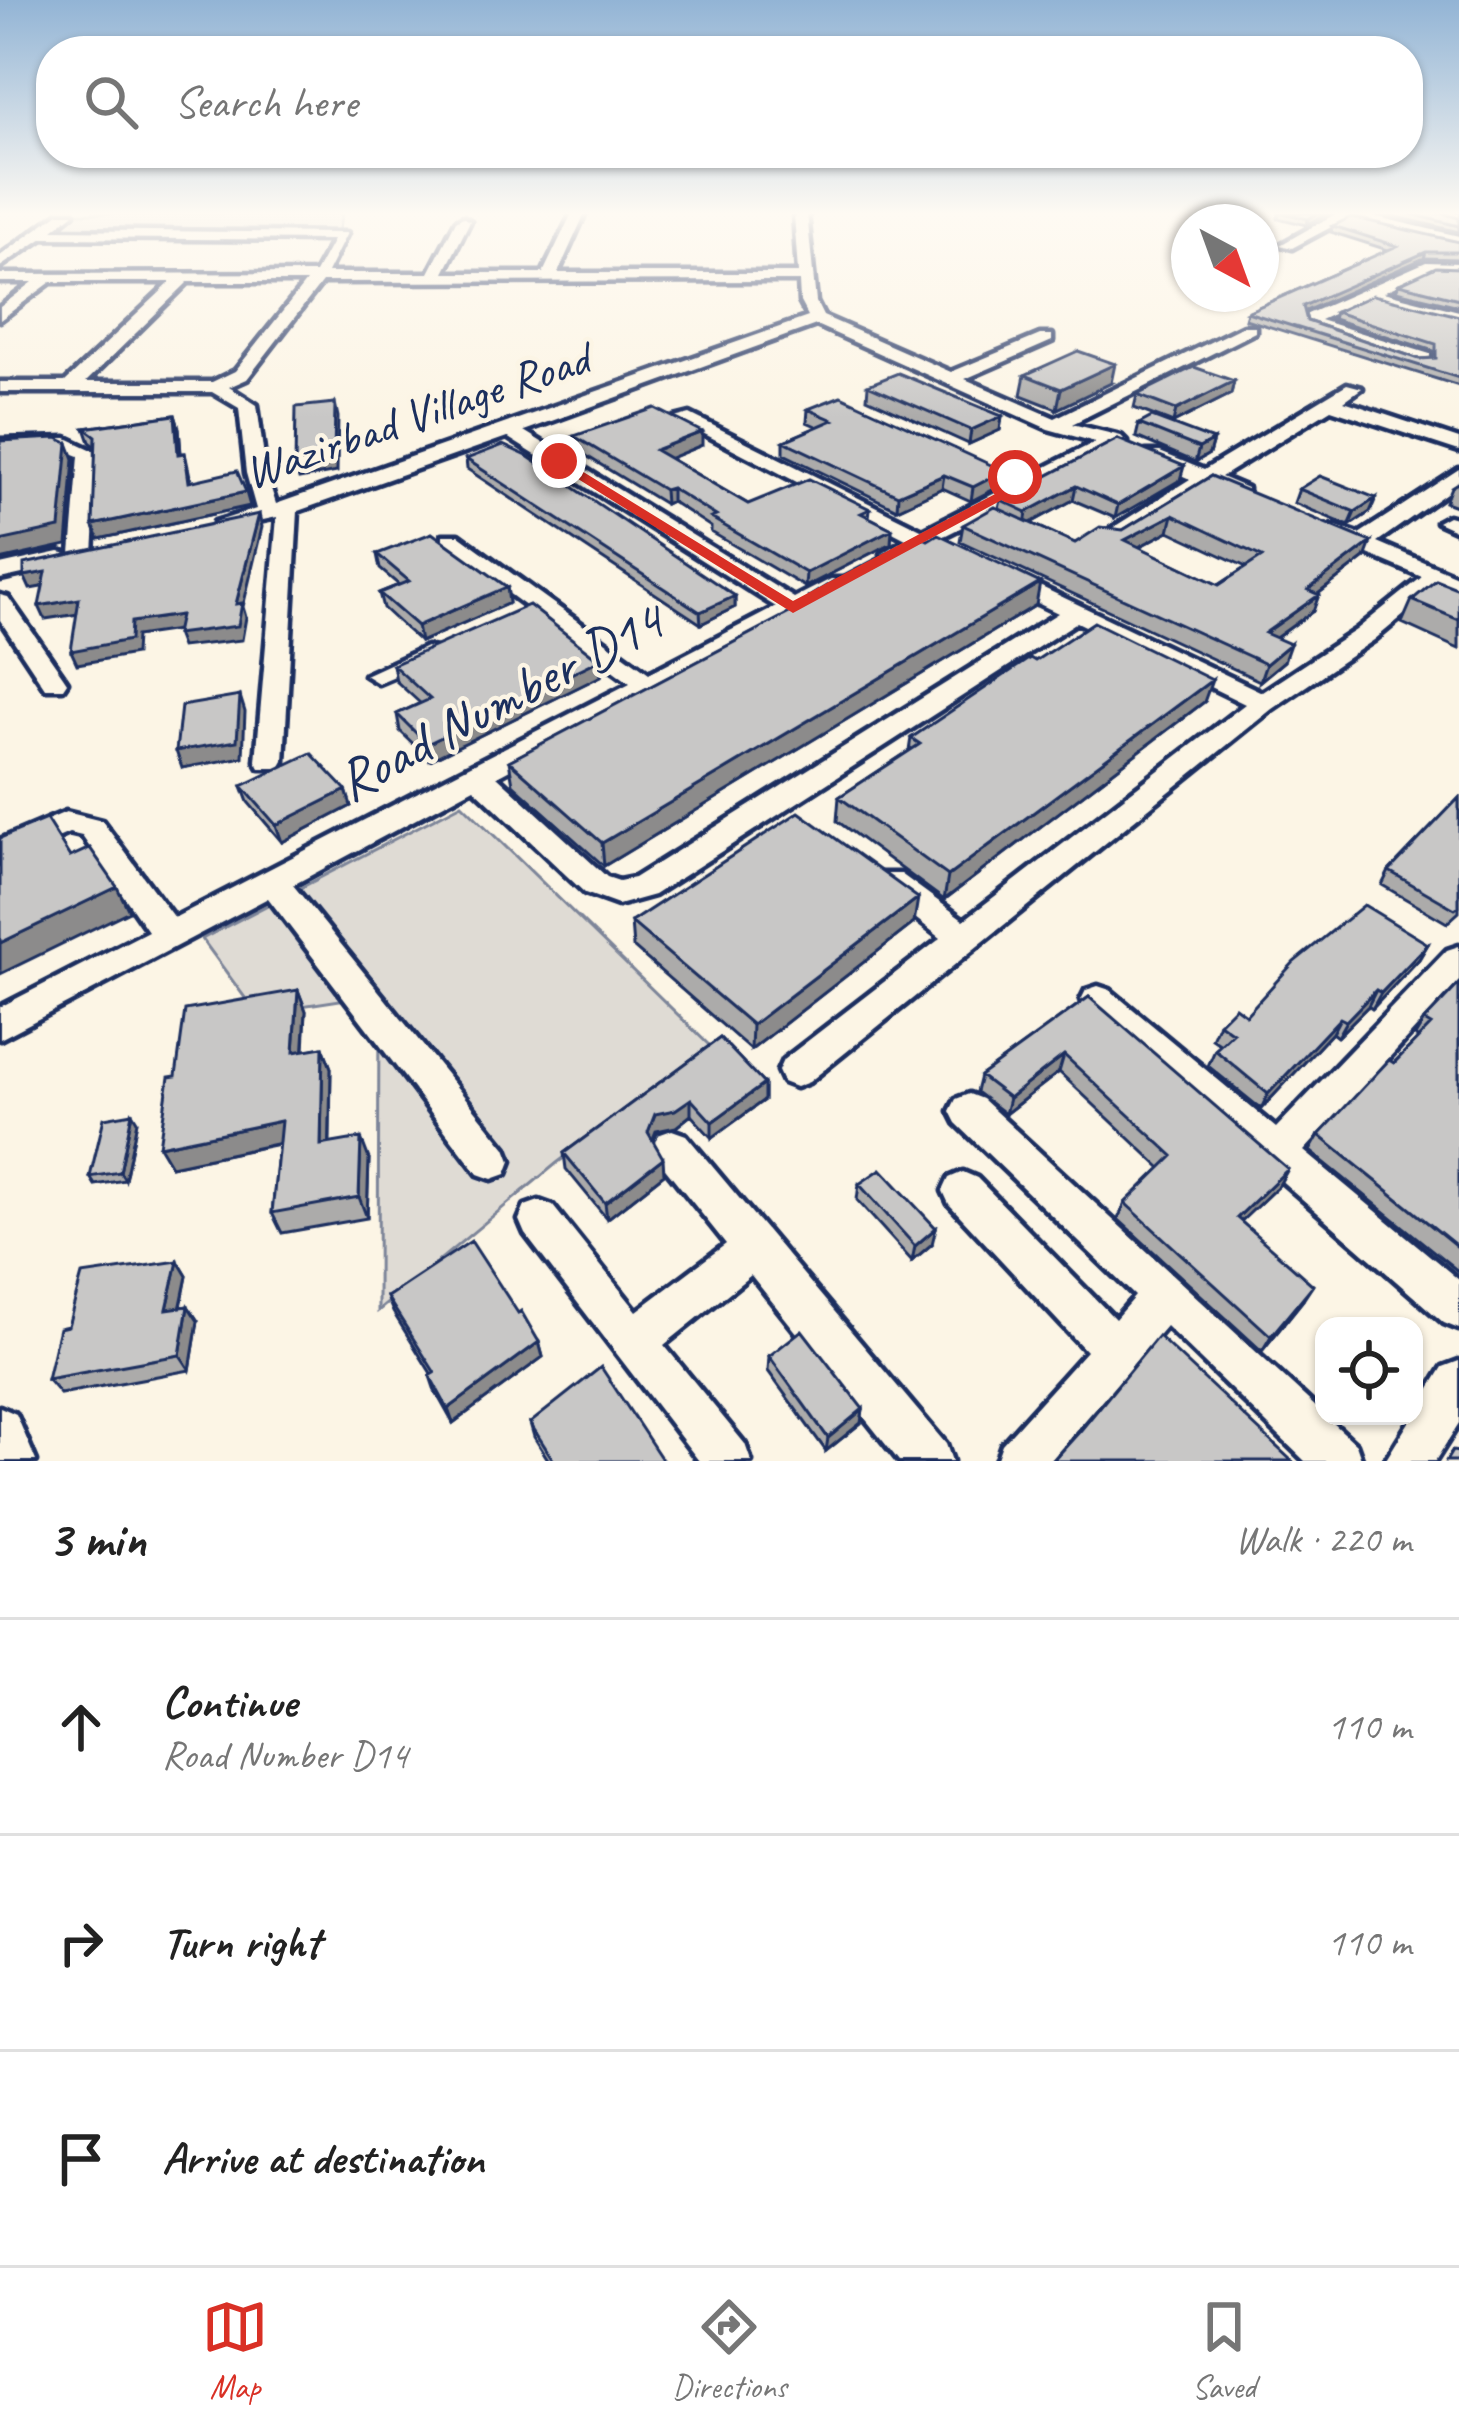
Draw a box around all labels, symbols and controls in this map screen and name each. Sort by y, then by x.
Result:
search box [36,36,1423,168]
icon: search [78,69,144,135]
text: Search here [174,74,357,131]
north arrow [1171,204,1279,312]
street label: Wazirbad Village Road [236,326,603,502]
route end [532,434,586,488]
route start [988,450,1042,504]
street label: Road Number D14 [324,582,680,817]
map controls [1315,1317,1423,1425]
button: locate [1315,1317,1423,1425]
text: 3 min [48,1507,146,1571]
text: Walk · 220 m [1235,1515,1411,1564]
text: Continue [162,1674,296,1731]
icon: ahead [48,1694,114,1760]
text: 110 m [1327,1702,1411,1751]
text: Road Number D14 [162,1731,408,1780]
icon: right [48,1910,114,1976]
text: Turn right [162,1914,320,1971]
text: 110 m [1327,1918,1411,1967]
icon: arrive [48,2126,114,2192]
text: Arrive at destination [162,2130,484,2187]
tab: Map [202,2294,268,2408]
tab: Directions [672,2294,787,2408]
tab: Saved [1191,2294,1257,2408]

